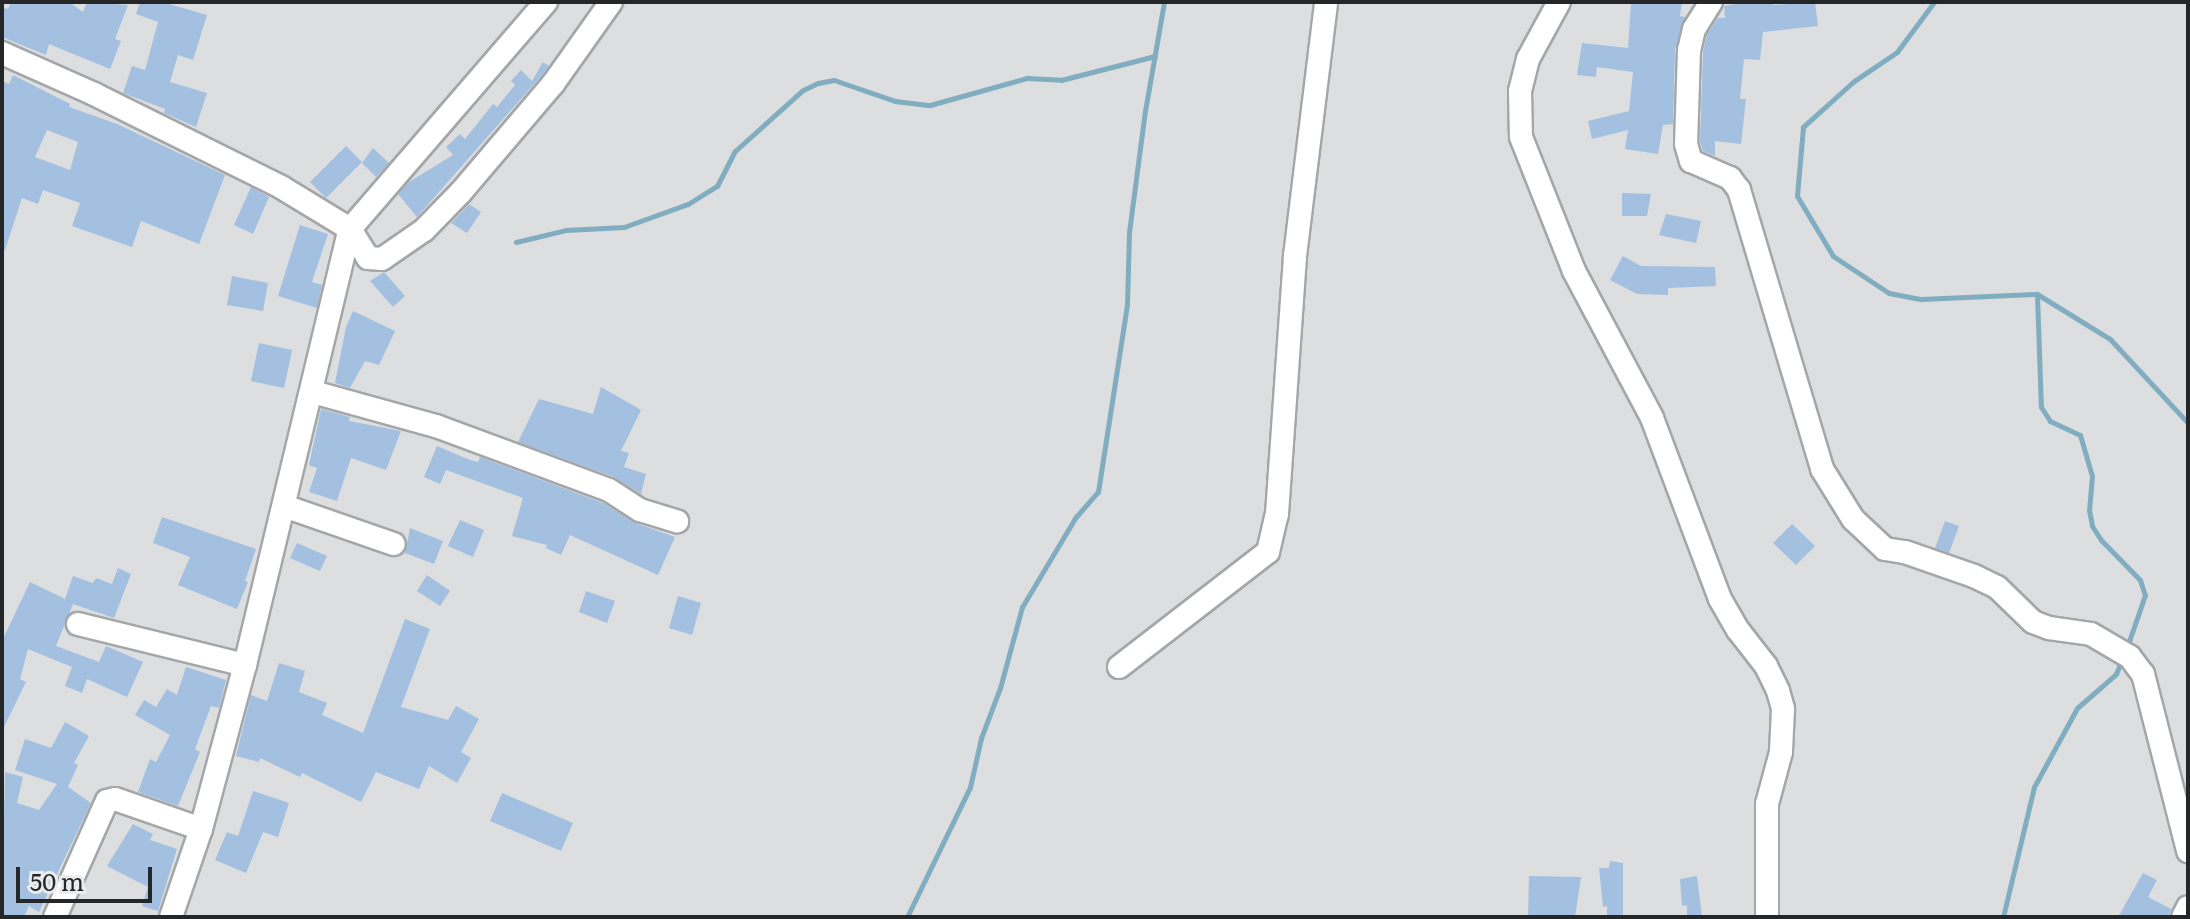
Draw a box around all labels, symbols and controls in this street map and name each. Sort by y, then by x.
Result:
scale bar [20,851,156,901]
text: 50 m [30,863,84,898]

